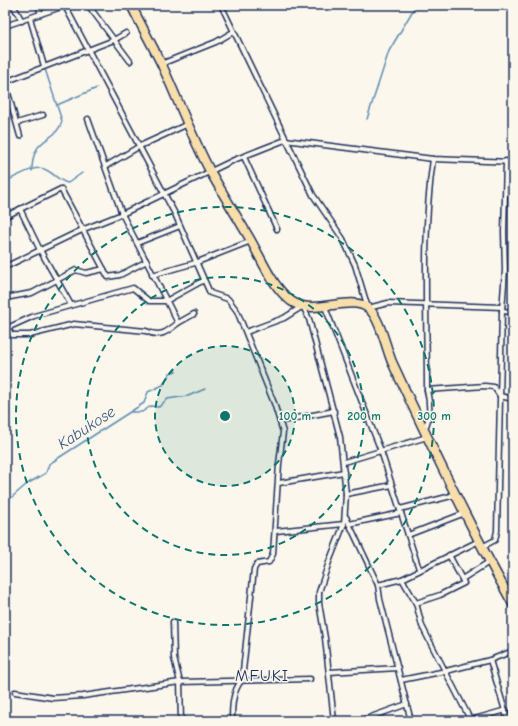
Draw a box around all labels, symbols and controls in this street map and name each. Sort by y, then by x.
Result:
water label: Kabukose [54,403,119,453]
centre of rings [218,409,232,423]
text: 100 m [279,409,311,423]
text: 200 m [347,409,381,423]
text: 300 m [417,409,451,423]
district label: MFUKI [235,667,289,685]

